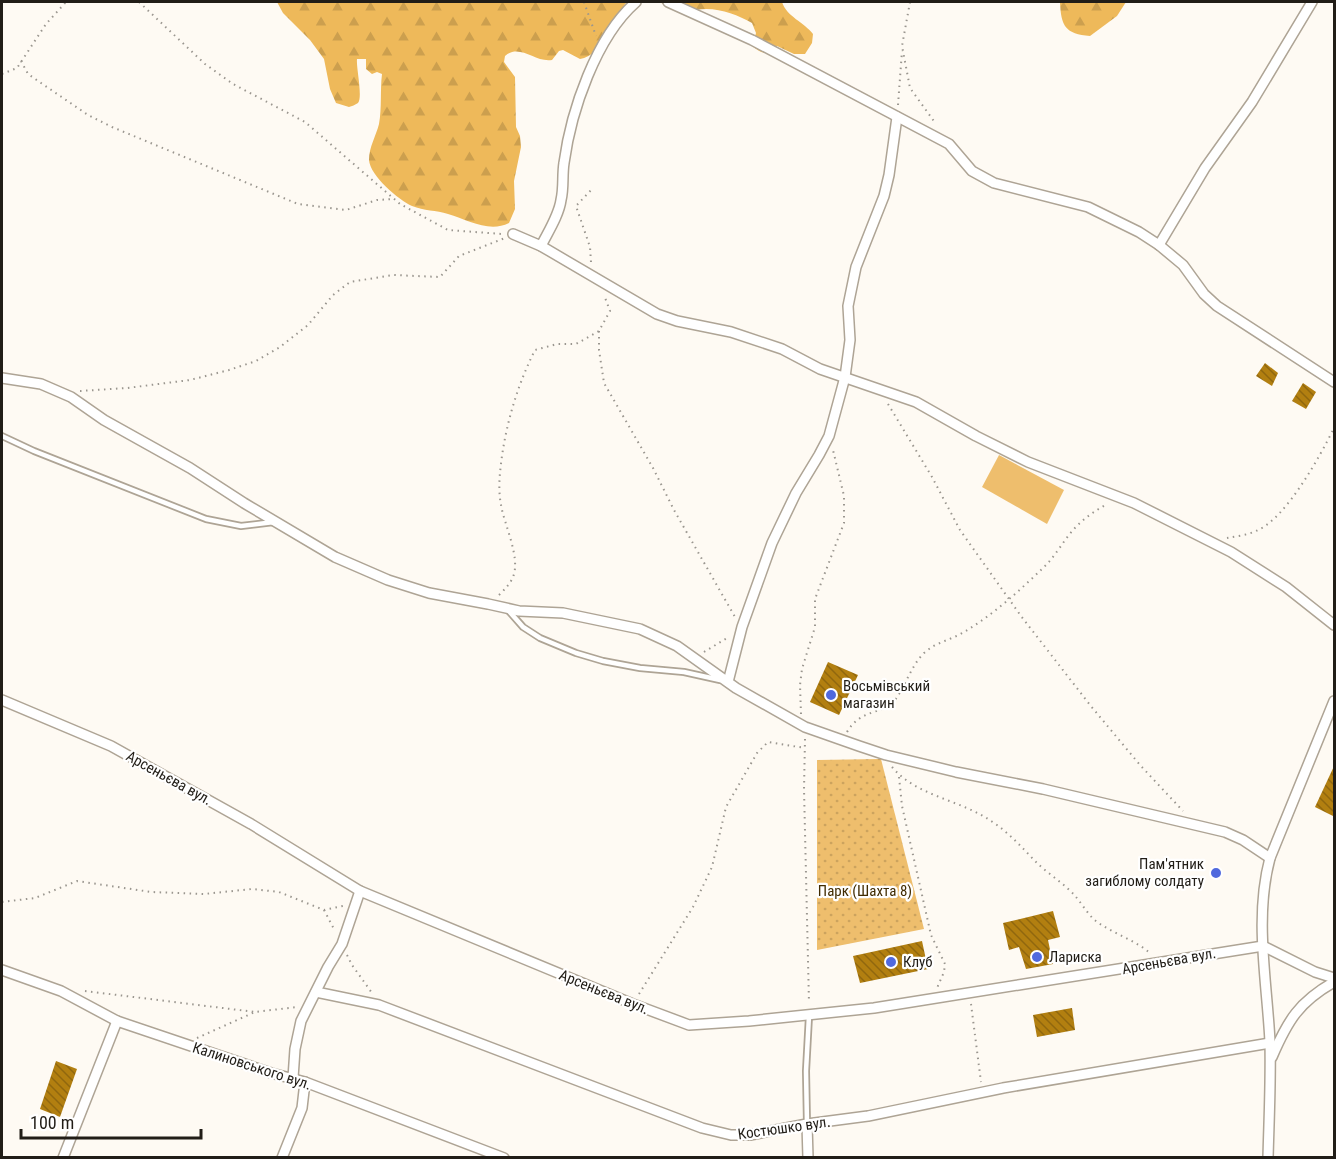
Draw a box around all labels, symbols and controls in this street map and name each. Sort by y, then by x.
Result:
place label: Восьмівський магазин [843,677,930,712]
marker: Восьмівський магазин [824,688,838,702]
street label: Арсеньєва вул. [123,747,215,809]
place label: Пам'ятник загиблому солдату [1085,855,1204,890]
marker: Пам'ятник загиблому солдату [1209,866,1223,880]
park label: Парк (Шахта 8) [818,882,912,900]
street label: Арсеньєва вул. [1121,944,1217,978]
place label: Лариска [1049,948,1102,966]
marker: Лариска [1030,950,1044,964]
place label: Клуб [903,953,933,971]
marker: Клуб [884,955,898,969]
street label: Арсеньєва вул. [557,966,651,1018]
street label: Калиновського вул. [190,1038,314,1094]
scale bar [21,1102,201,1140]
text: 100 m [30,1112,74,1133]
street label: Костюшко вул. [737,1113,831,1143]

